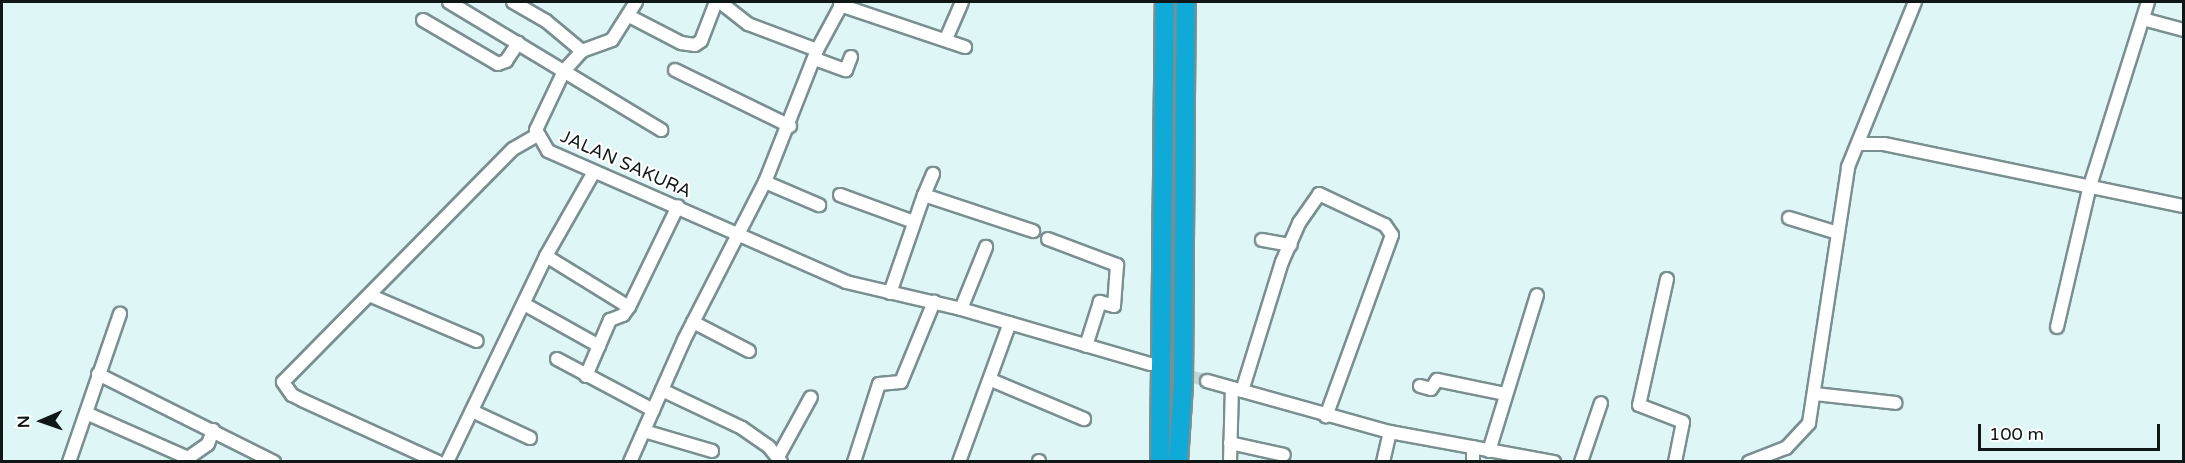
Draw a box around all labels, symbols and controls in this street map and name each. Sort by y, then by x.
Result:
street label: JALAN SAKURA [557,125,695,203]
north arrow [12,391,72,451]
scale bar [1981,412,2162,450]
text: N [14,415,34,428]
text: 100 m [1989,423,2044,445]

